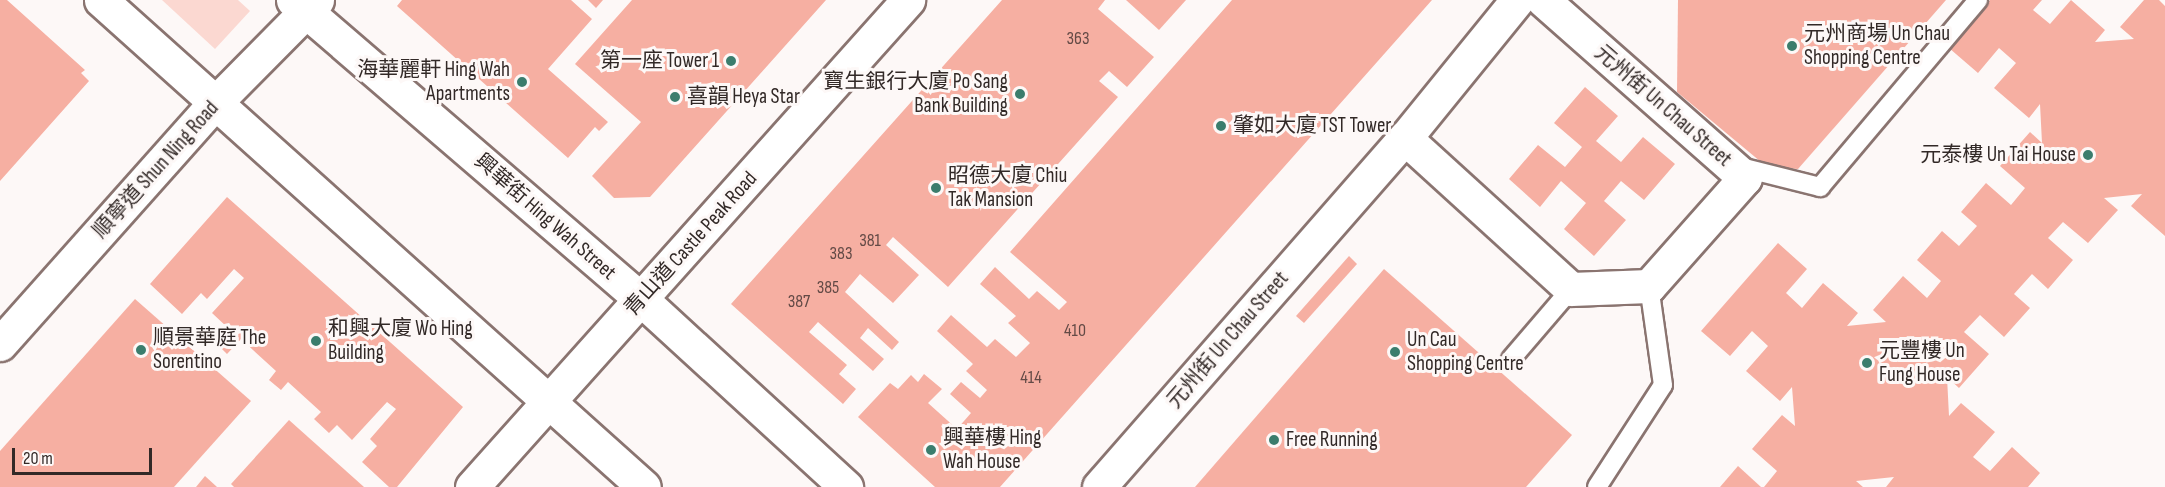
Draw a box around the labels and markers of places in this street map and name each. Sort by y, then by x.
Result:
place label: 元州商場 Un Chau Shopping Centre [1804,21,1950,71]
marker: 元州商場 Un Chau Shopping Centre [1785,39,1799,53]
place label: 第一座 Tower 1 [600,48,719,74]
marker: 第一座 Tower 1 [724,54,738,68]
place label: 海華麗軒 Hing Wah Apartments [357,57,510,107]
place label: 寶生銀行大廈 Po Sang Bank Building [823,69,1008,119]
marker: 海華麗軒 Hing Wah Apartments [515,75,529,89]
place label: 喜韻 Heya Star [687,84,800,110]
marker: 寶生銀行大廈 Po Sang Bank Building [1013,87,1027,101]
marker: 喜韻 Heya Star [668,90,682,104]
place label: 肇如大廈 TST Tower [1233,113,1391,139]
marker: 肇如大廈 TST Tower [1214,119,1228,133]
place label: 元泰樓 Un Tai House [1920,142,2076,168]
marker: 元泰樓 Un Tai House [2081,148,2095,162]
place label: 昭德大廈 Chiu Tak Mansion [948,163,1067,213]
marker: 昭德大廈 Chiu Tak Mansion [929,181,943,195]
place label: 和興大廈 Wo Hing Building [328,316,473,366]
place label: 順景華庭 The Sorentino [153,325,266,375]
place label: Un Cau Shopping Centre [1407,327,1524,377]
marker: 和興大廈 Wo Hing Building [309,334,323,348]
place label: 元豐樓 Un Fung House [1879,338,1965,388]
marker: 順景華庭 The Sorentino [134,343,148,357]
marker: Un Cau Shopping Centre [1388,345,1402,359]
marker: 元豐樓 Un Fung House [1860,356,1874,370]
place label: 興華樓 Hing Wah House [943,425,1041,475]
place label: Free Running [1286,427,1378,453]
marker: Free Running [1267,433,1281,447]
marker: 興華樓 Hing Wah House [924,443,938,457]

